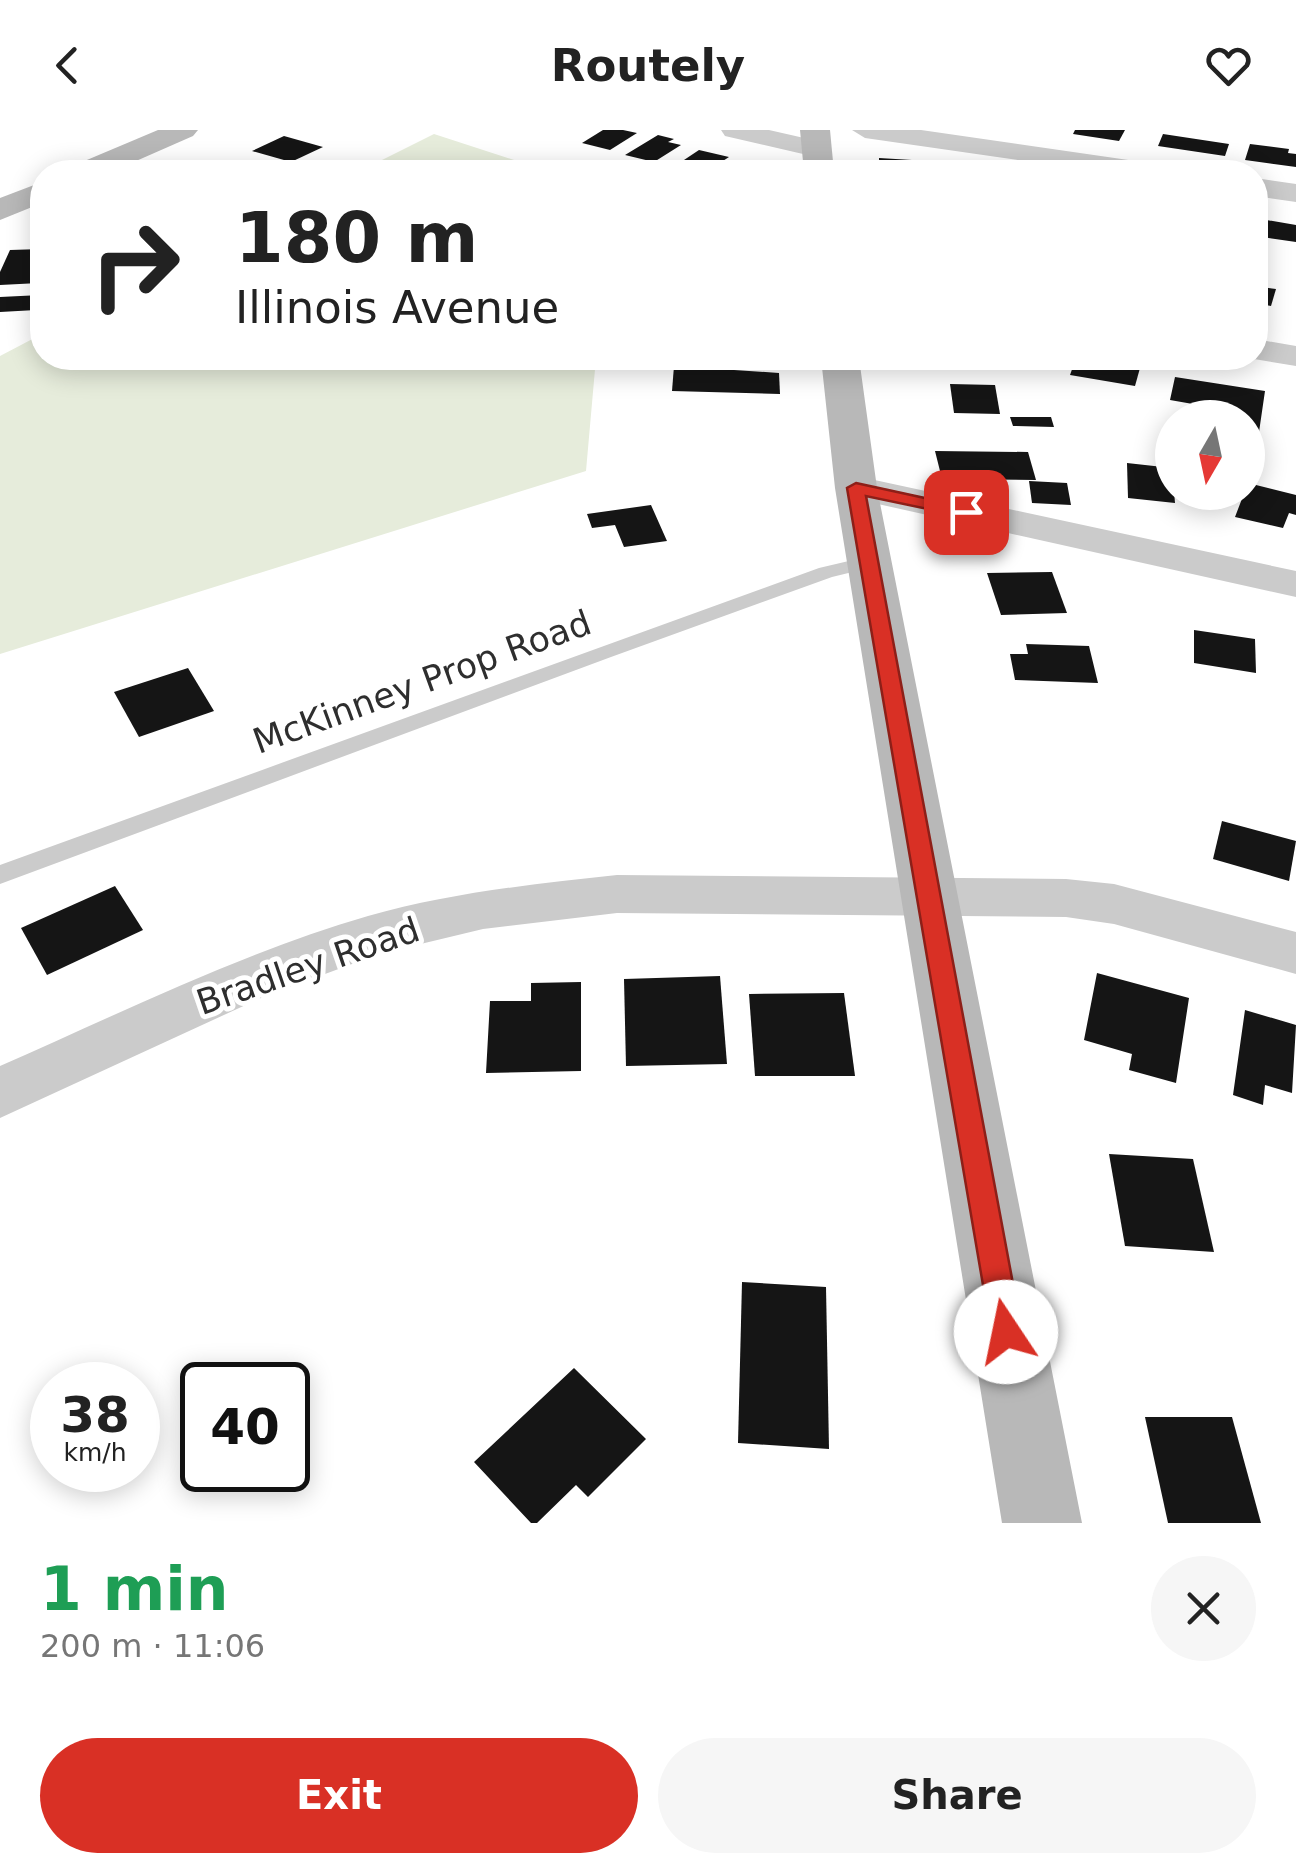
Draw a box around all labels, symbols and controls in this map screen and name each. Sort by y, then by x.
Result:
icon: back [40,38,95,93]
icon: heart [1201,38,1256,93]
text: Routely [551,39,745,92]
text: 180 m [235,197,478,279]
icon: right [70,200,200,330]
text: Illinois Avenue [235,281,559,334]
north arrow [1155,400,1265,510]
map controls [1155,400,1265,510]
pin [924,470,1009,555]
icon: arrive [939,485,994,540]
street label: McKinney Prop Road [248,602,596,762]
street label: Bradley Road [191,909,425,1023]
position arrow [954,1280,1058,1384]
speed limit sign: 40 [180,1362,310,1492]
text: 38 [60,1386,130,1444]
text: km/h [63,1438,127,1467]
text: 1 min [40,1554,228,1624]
button: close [1151,1556,1256,1661]
text: 200 m · 11:06 [40,1627,265,1665]
button: Exit [40,1738,638,1853]
button: Share [658,1738,1256,1853]

